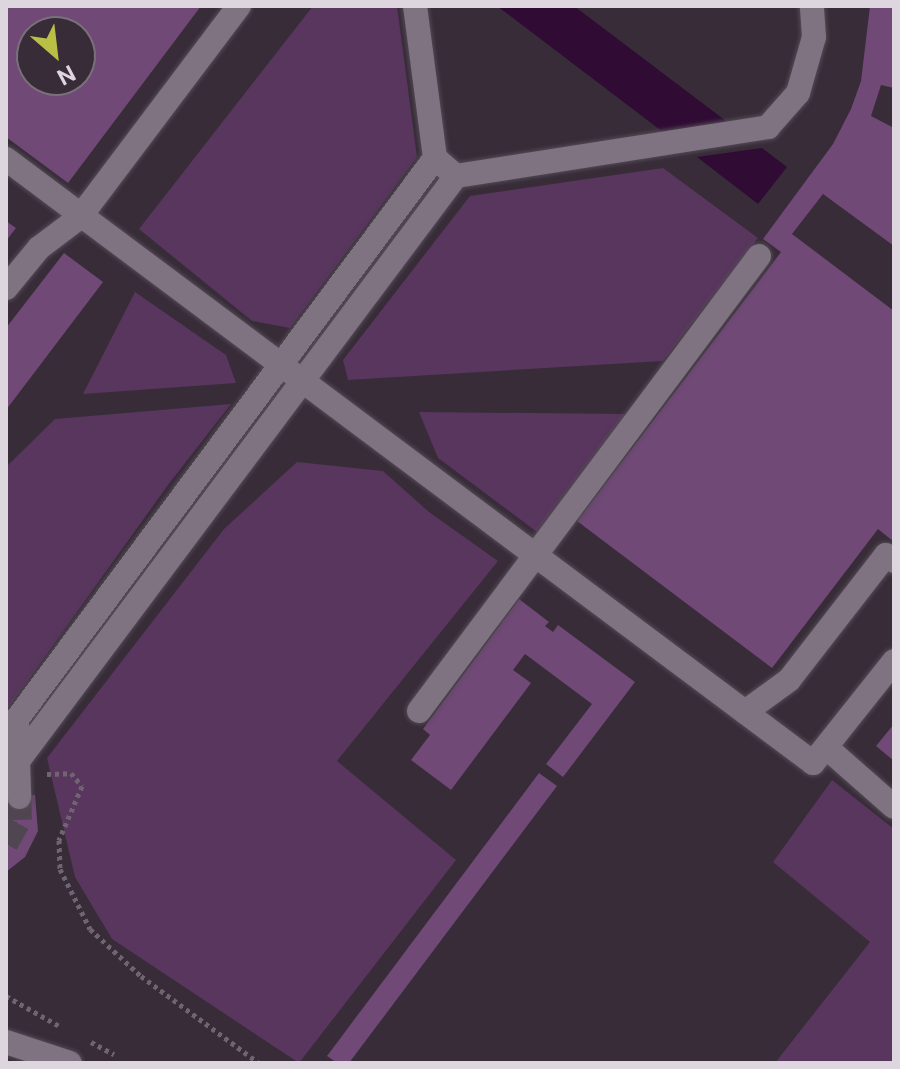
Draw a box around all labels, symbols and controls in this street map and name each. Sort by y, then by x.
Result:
north arrow [16,16,96,96]
text: N [53,60,80,91]

